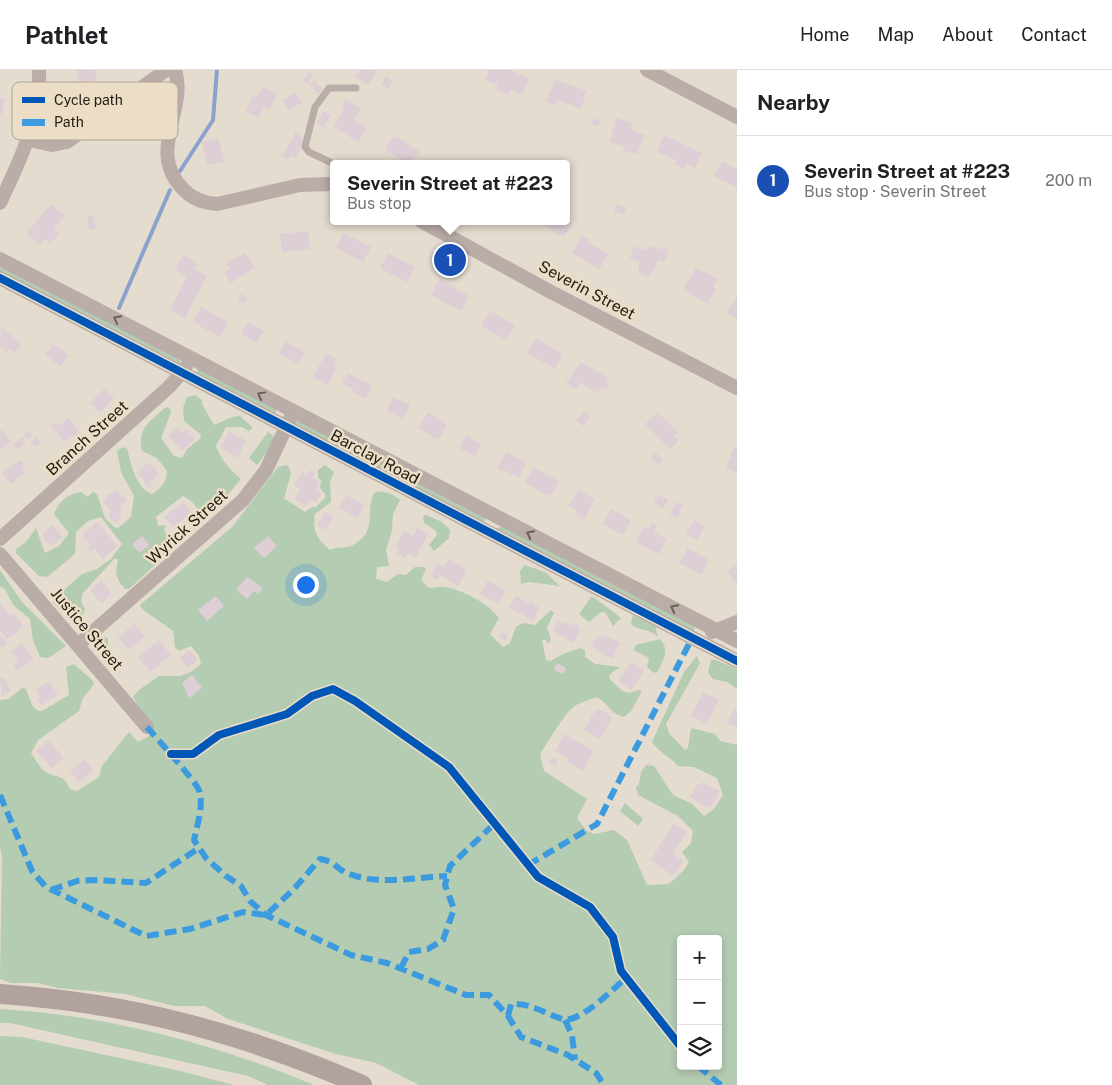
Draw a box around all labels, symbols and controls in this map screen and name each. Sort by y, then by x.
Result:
text: Pathlet [25,21,108,49]
text: Home [800,24,850,45]
text: Map [878,24,914,45]
text: About [942,24,993,45]
text: Contact [1021,24,1087,45]
legend [12,82,178,140]
text: Nearby [757,90,830,115]
text: Cycle path [54,92,123,108]
text: Path [54,114,84,130]
popup [330,160,570,225]
text: Severin Street at #223 [804,160,1010,182]
text: 1 [770,171,776,190]
text: 200 m [1045,171,1092,190]
text: Severin Street at #223 [347,172,553,194]
text: Bus stop · Severin Street [804,182,986,201]
text: Bus stop [347,194,411,213]
pin: 1 [434,241,466,279]
street label: Severin Street [535,257,639,323]
one-way arrow [114,315,123,325]
one-way arrow [257,391,266,401]
street label: Branch Street [42,396,132,480]
street label: Barclay Road [327,426,423,488]
street label: Wyrick Street [143,486,231,568]
one-way arrow [526,530,535,540]
your location [293,572,319,598]
street label: Justice Street [47,584,127,674]
one-way arrow [671,604,680,614]
map controls [677,935,722,1070]
button: + [677,935,722,980]
button: − [677,980,722,1025]
button: layers [677,1025,722,1070]

